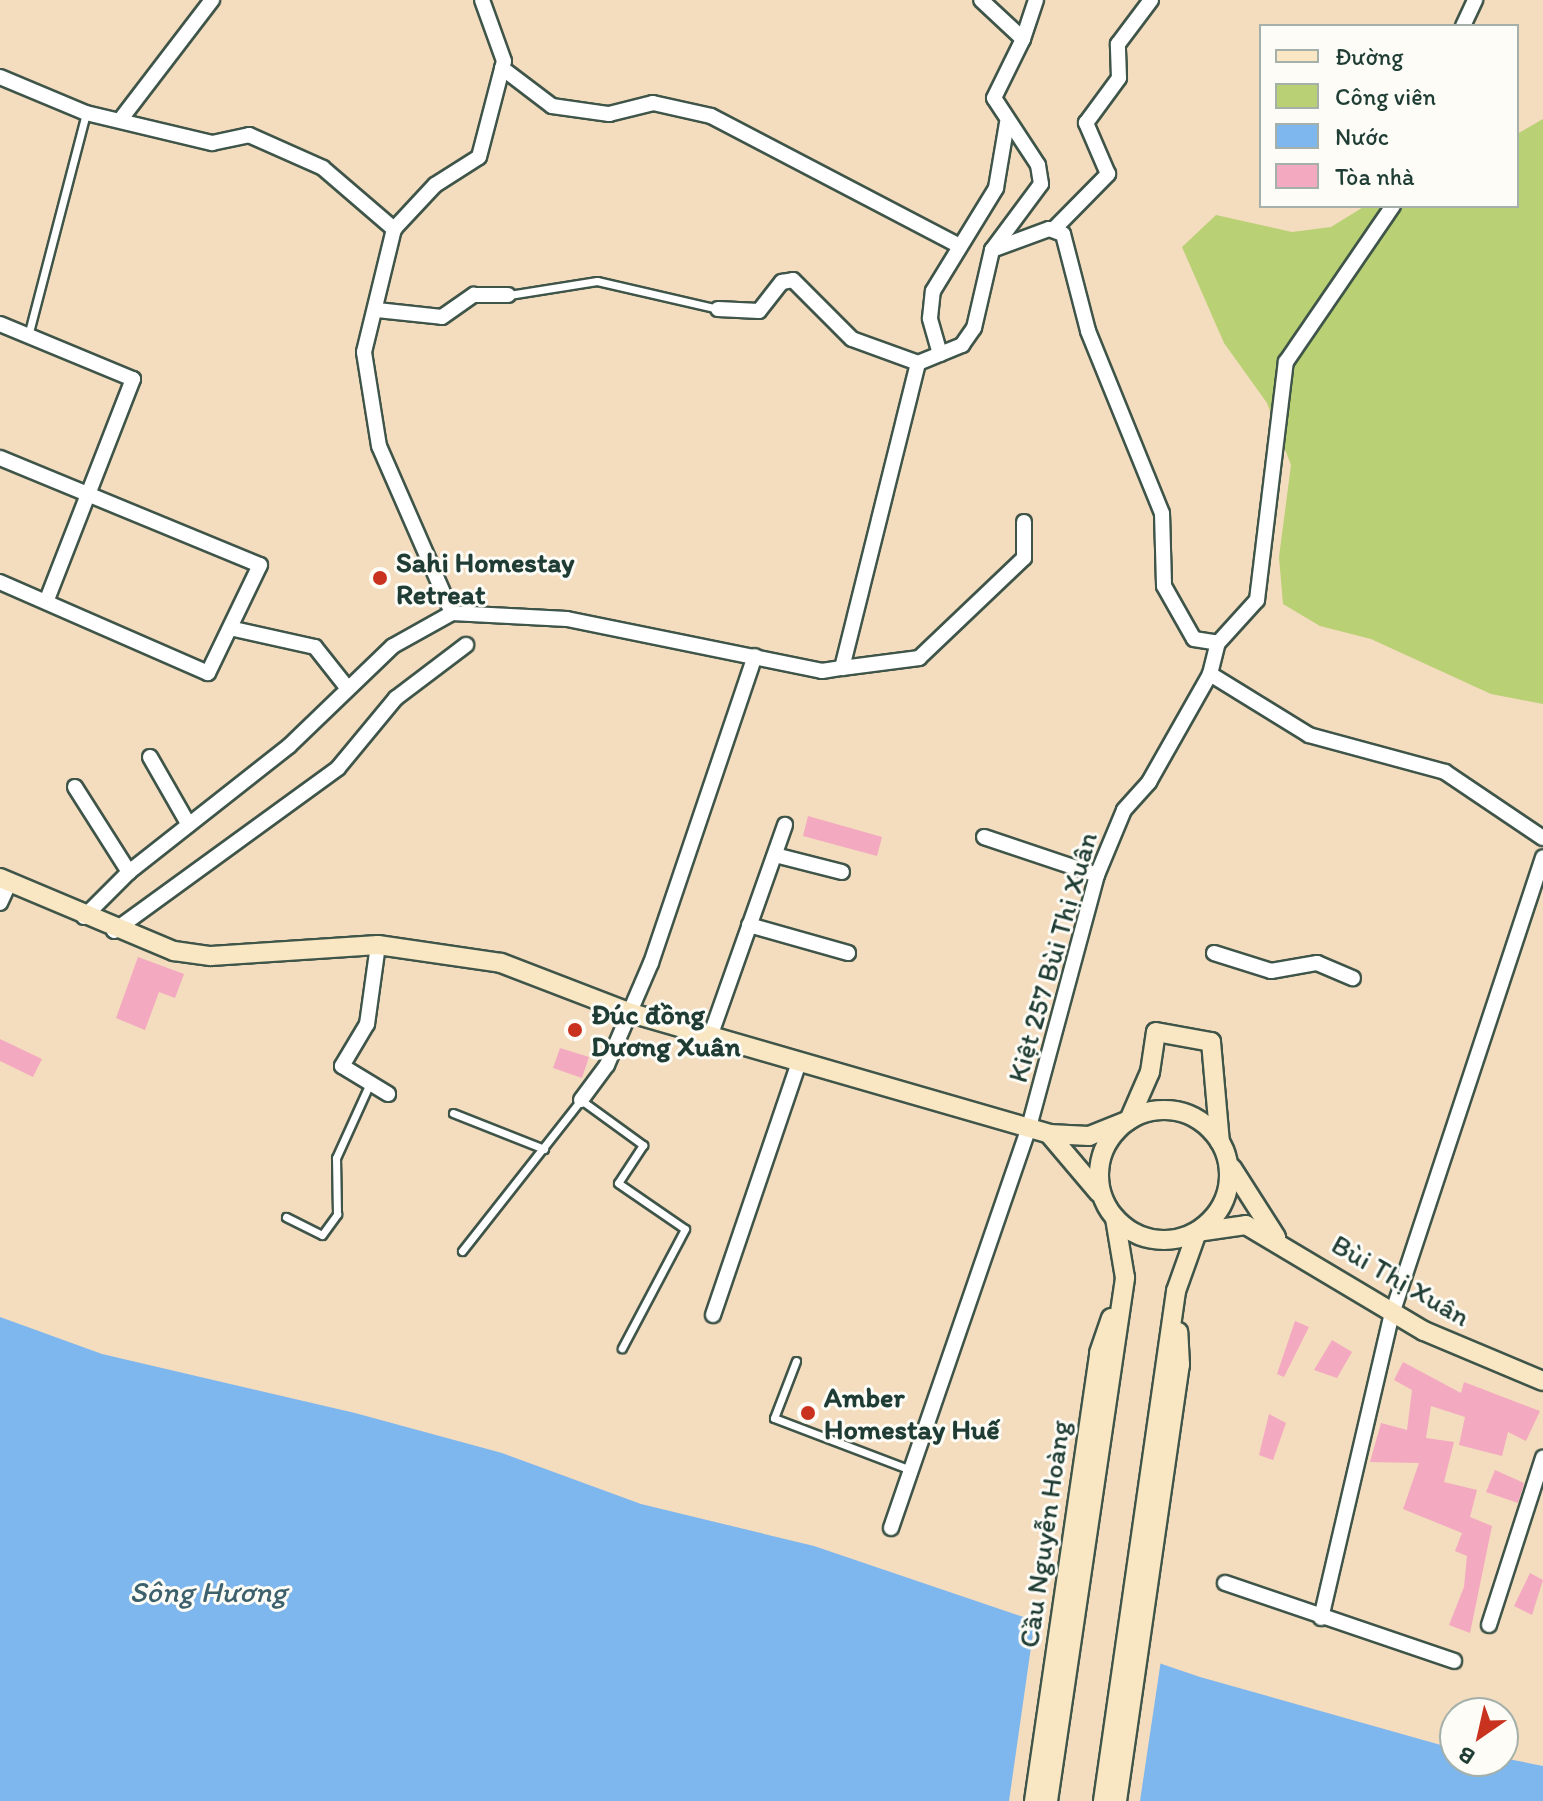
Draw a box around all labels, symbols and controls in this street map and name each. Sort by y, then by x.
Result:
legend [1259,24,1519,208]
text: Đường [1335,42,1404,71]
text: Công viên [1335,82,1436,111]
text: Nước [1335,122,1389,151]
text: Tòa nhà [1335,162,1415,191]
place label: Sahi Homestay Retreat [396,545,576,611]
marker: Sahi Homestay Retreat [371,569,389,587]
street label: Kiệt 257 Bùi Thị Xuân [1000,827,1104,1087]
place label: Đúc đồng Dương Xuân [591,997,741,1063]
marker: Đúc đồng Dương Xuân [566,1021,584,1039]
street label: Bùi Thị Xuân [1325,1227,1477,1333]
place label: Amber Homestay Huế [824,1380,1000,1446]
marker: Amber Homestay Huế [799,1404,817,1422]
street label: Cầu Nguyễn Hoàng [1011,1418,1077,1650]
water label: Sông Hương [129,1574,287,1610]
north arrow [1439,1697,1519,1777]
text: B [1453,1740,1480,1771]

